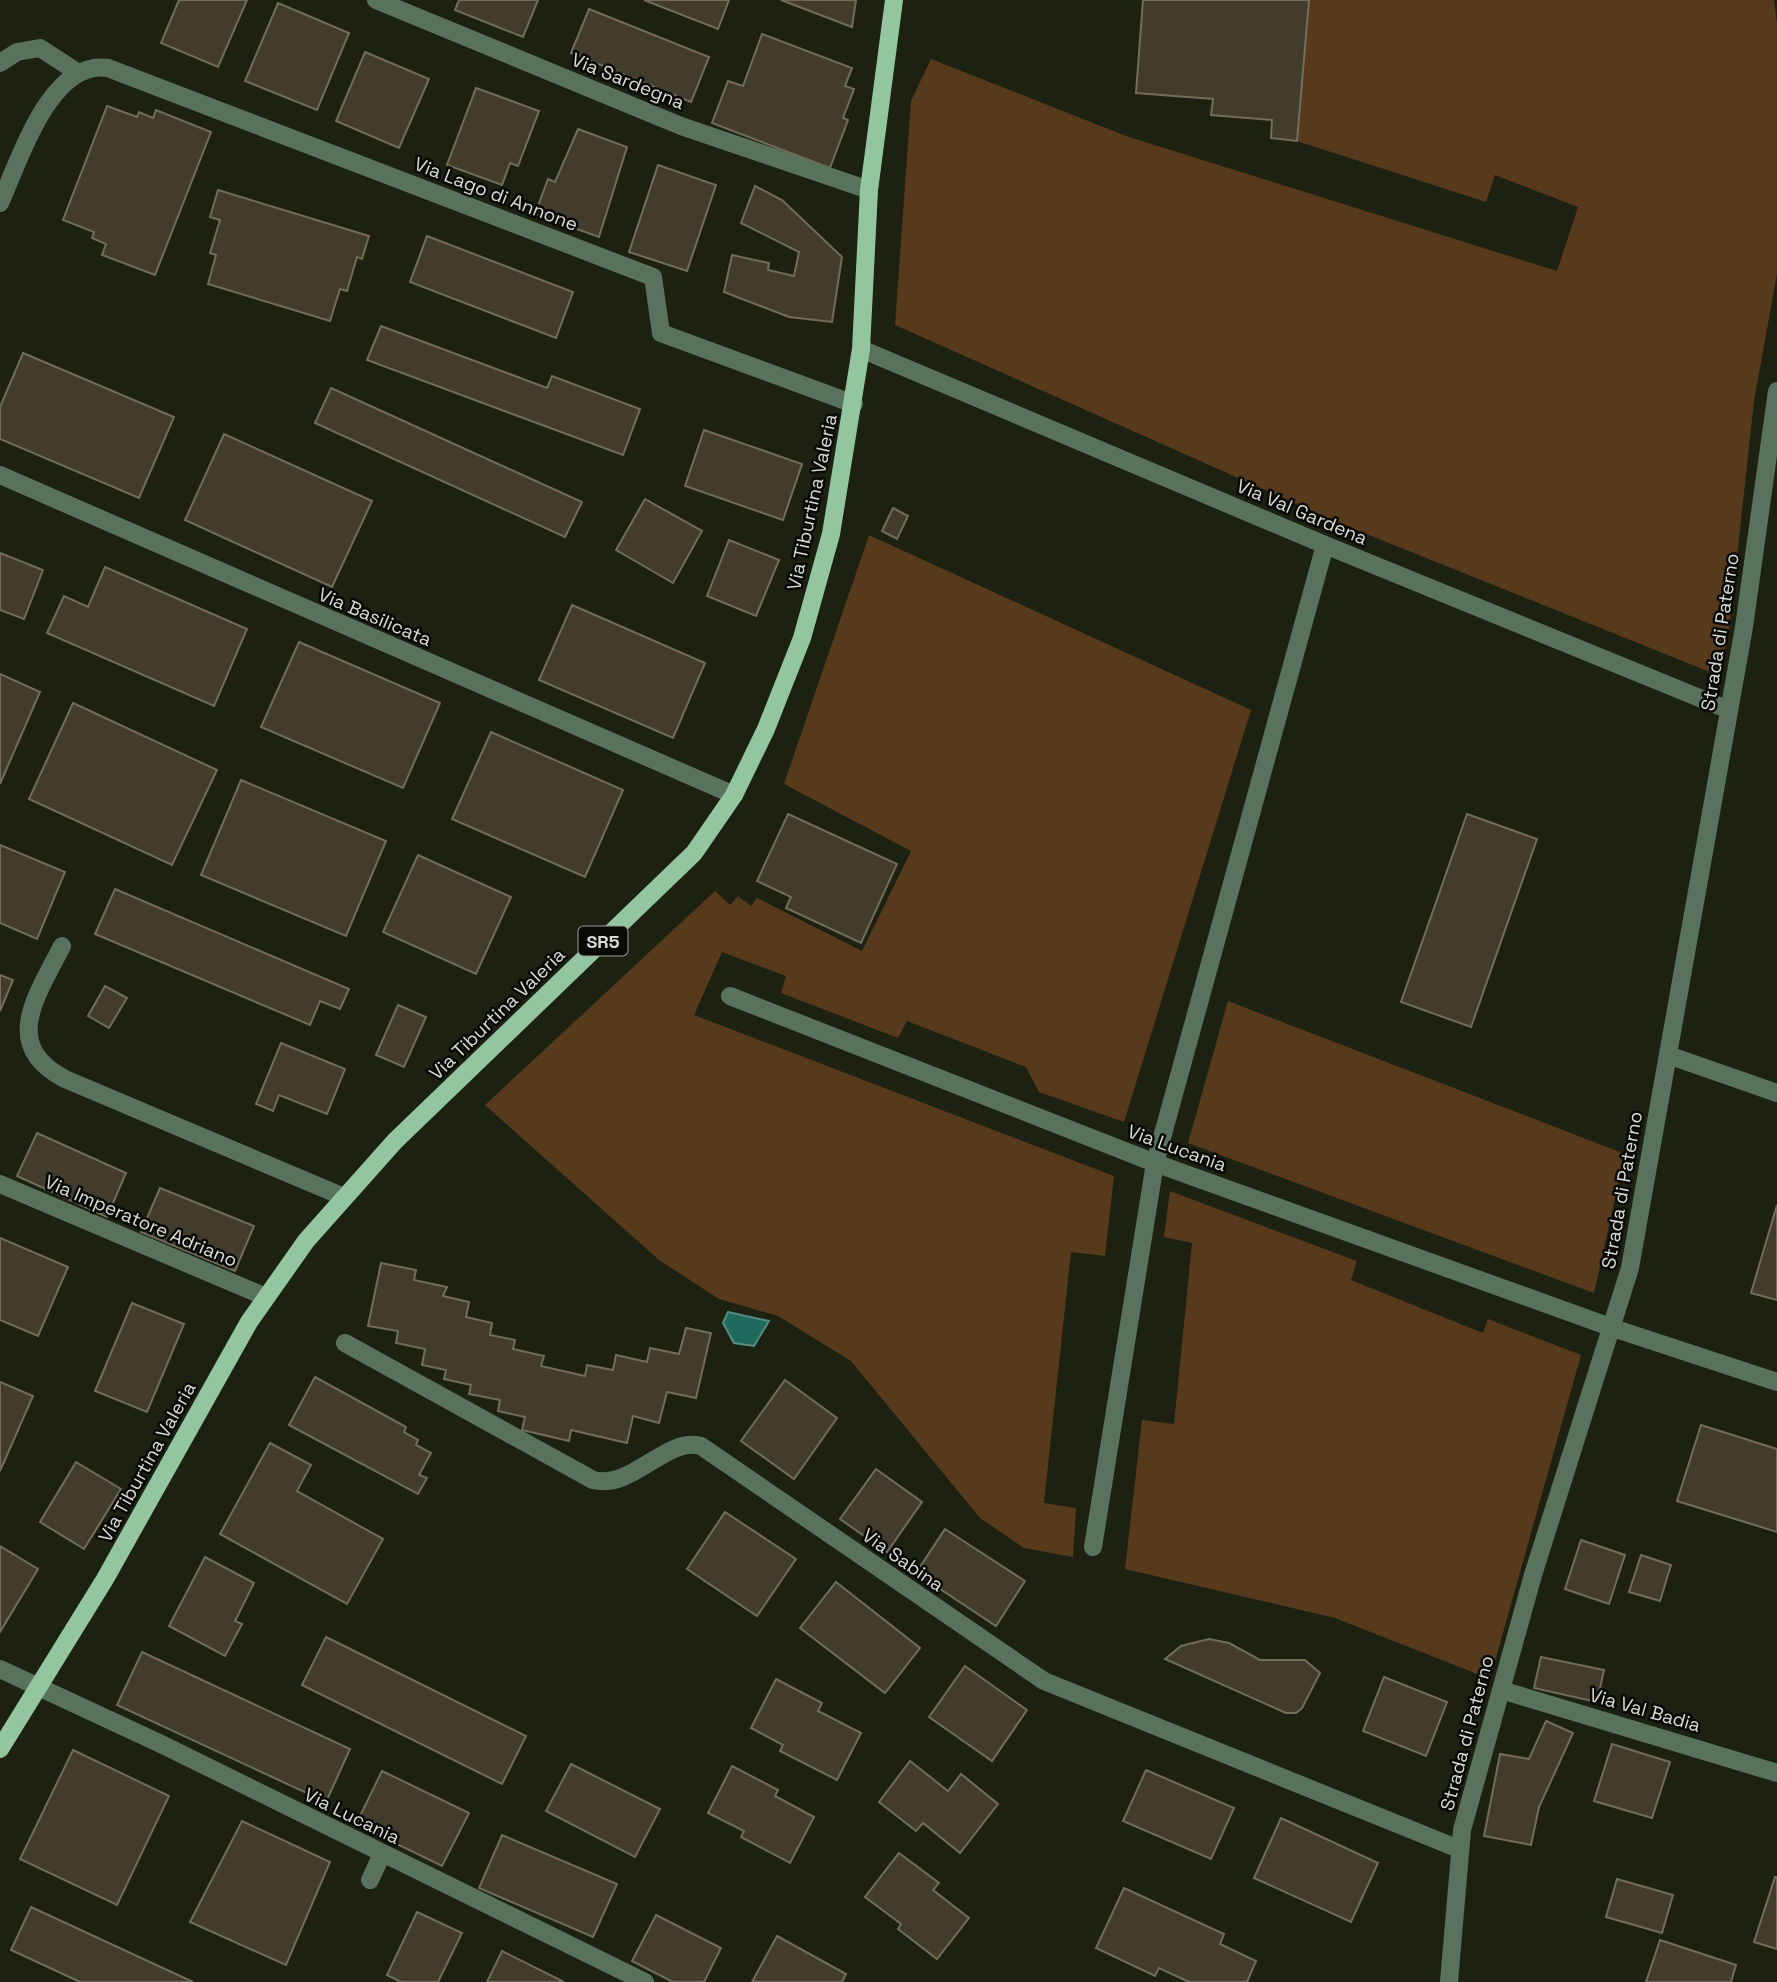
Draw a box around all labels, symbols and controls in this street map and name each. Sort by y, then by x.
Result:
street label: Via Sardegna [568,47,688,115]
street label: Via Lago di Annone [411,151,581,237]
street label: Via Tiburtina Valeria [781,411,843,592]
street label: Via Val Gardena [1233,473,1371,551]
street label: Strada di Paterno [1695,551,1745,713]
street label: Via Basilicata [314,582,436,652]
road number: SR5 [578,926,628,956]
street label: Via Tiburtina Valeria [424,943,570,1085]
street label: Strada di Paterno [1596,1109,1648,1271]
street label: Via Lucania [1124,1119,1230,1177]
street label: Via Imperatore Adriano [41,1169,241,1273]
street label: Via Tiburtina Valeria [93,1377,202,1547]
street label: Via Sabina [857,1523,949,1597]
street label: Strada di Paterno [1434,1653,1500,1813]
street label: Via Val Badia [1586,1682,1704,1738]
street label: Via Lucania [300,1782,404,1850]

